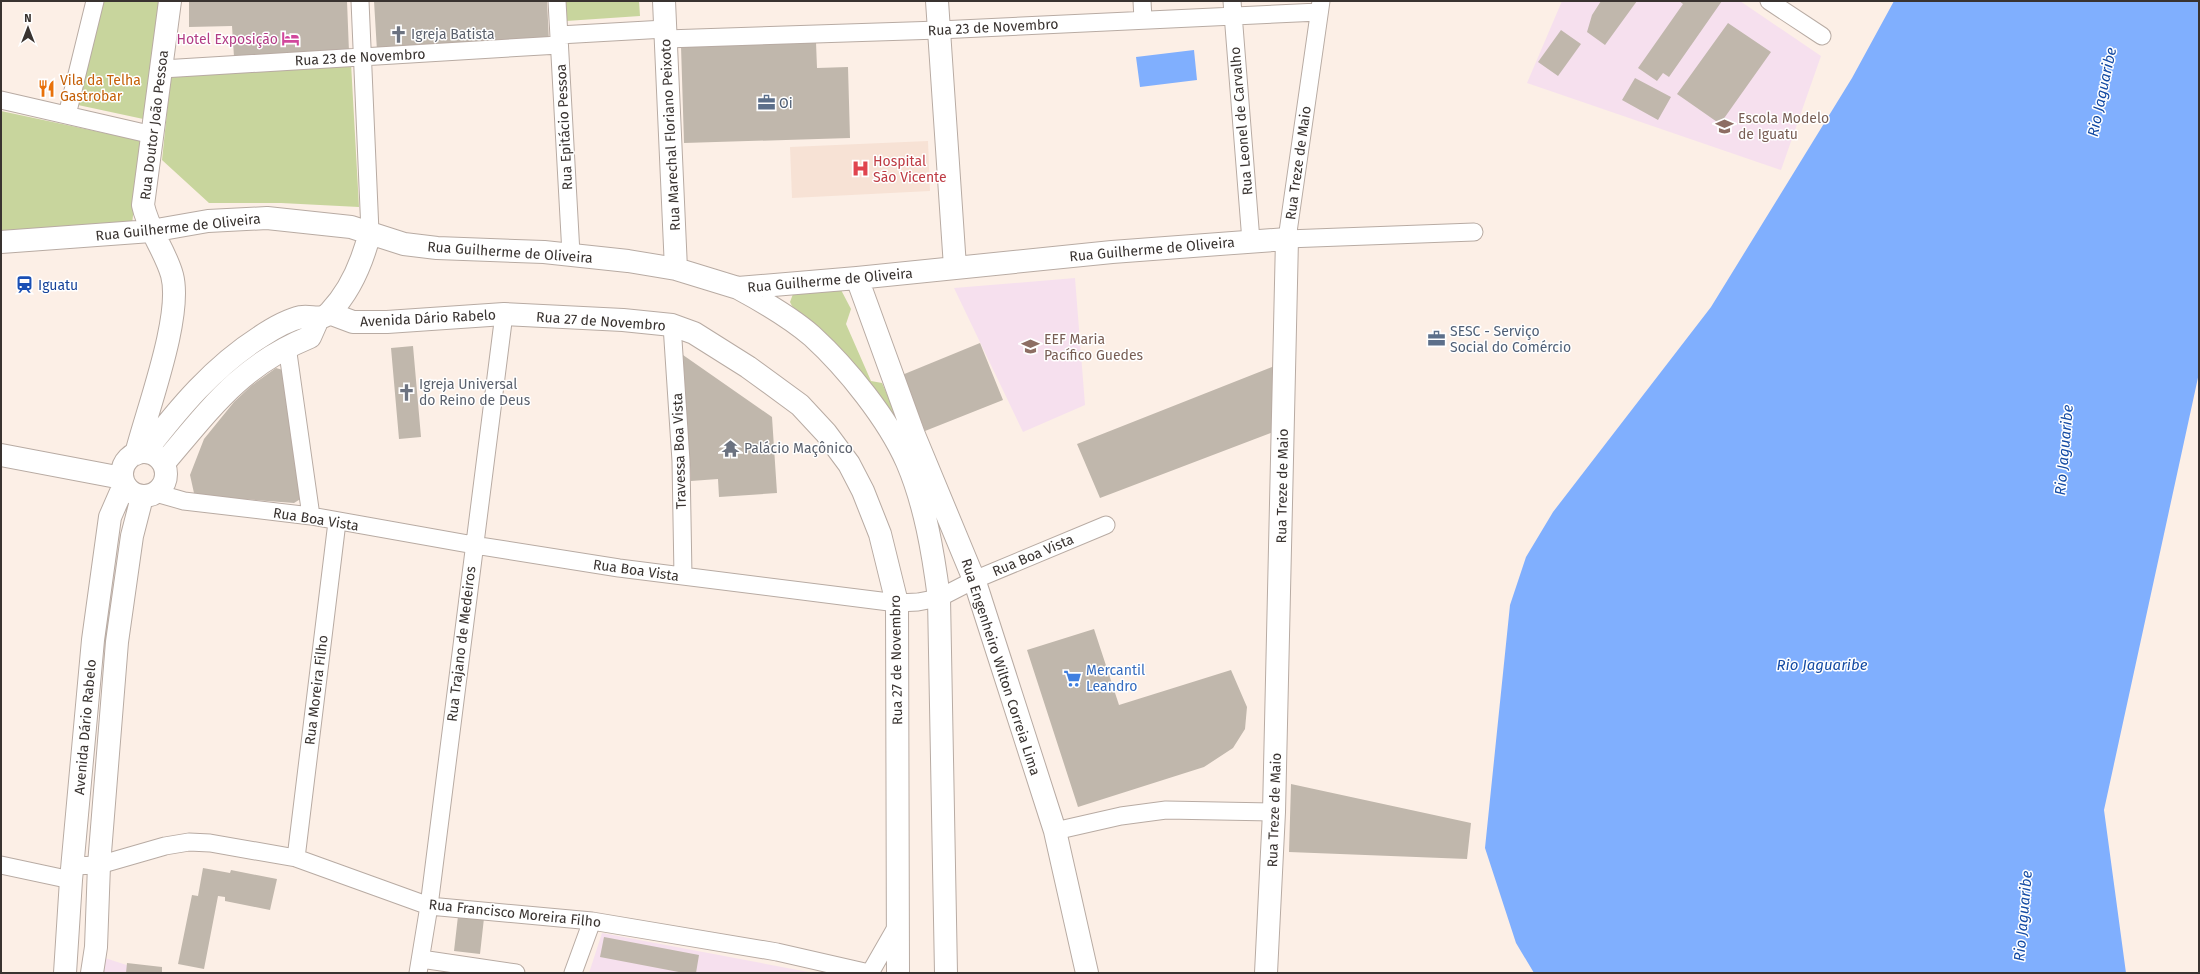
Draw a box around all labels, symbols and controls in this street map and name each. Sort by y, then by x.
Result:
north arrow [8,8,48,48]
text: N [24,12,32,25]
street label: Rua 23 de Novembro [927,16,1059,39]
church icon: Igreja Batista [388,24,408,44]
place label: Igreja Batista [411,26,495,43]
hotel icon: Hotel Exposição [281,29,301,49]
place label: Hotel Exposição [176,31,278,48]
street label: Rua Marechal Floriano Peixoto [657,38,684,231]
water label: Rio Jaguaribe [2084,45,2120,138]
street label: Rua 23 de Novembro [294,46,426,69]
street label: Rua Leonel de Carvalho [1227,46,1256,196]
street label: Rua Doutor João Pessoa [137,49,172,201]
street label: Rua Epitácio Pessoa [553,63,576,191]
place label: Vila da Telha Gastrobar [60,72,141,105]
restaurant icon: Vila da Telha Gastrobar [37,78,57,98]
office icon: Oi [756,93,776,113]
place label: Oi [779,95,793,112]
street label: Rua Treze de Maio [1282,105,1315,221]
place label: Escola Modelo de Iguatu [1738,110,1829,143]
school or university icon: Escola Modelo de Iguatu [1715,116,1735,136]
place label: Hospital São Vicente [873,153,947,186]
hospital icon: Hospital São Vicente [850,159,870,179]
street label: Rua Guilherme de Oliveira [95,210,261,245]
street label: Rua Guilherme de Oliveira [1069,234,1235,265]
street label: Rua Guilherme de Oliveira [427,238,593,267]
street label: Rua Guilherme de Oliveira [747,265,913,296]
station icon: Iguatu [15,275,35,295]
place label: Iguatu [38,277,78,294]
street label: Avenida Dário Rabelo [360,306,496,331]
street label: Rua 27 de Novembro [536,308,666,335]
place label: SESC - Serviço Social do Comércio [1450,323,1571,356]
office icon: SESC - Serviço Social do Comércio [1427,329,1447,349]
place label: EEF Maria Pacífico Guedes [1044,331,1144,364]
school or university icon: EEF Maria Pacífico Guedes [1021,337,1041,357]
place label: Igreja Universal do Reino de Deus [419,376,531,409]
church icon: Igreja Universal do Reino de Deus [396,382,416,402]
street label: Travessa Boa Vista [669,392,690,509]
water label: Rio Jaguaribe [2051,404,2077,496]
street label: Rua Treze de Maio [1273,428,1292,544]
temple icon: Palácio Maçônico [721,438,741,458]
place label: Palácio Maçônico [744,440,853,457]
street label: Rua Boa Vista [272,504,360,535]
street label: Rua Boa Vista [990,531,1076,580]
street label: Rua Boa Vista [592,556,680,585]
street label: Rua Engenheiro Wilton Correia Lima [957,557,1044,778]
street label: Rua Trajano de Medeiros [444,565,480,723]
street label: Rua 27 de Novembro [887,595,906,725]
street label: Rua Moreira Filho [301,634,332,746]
water label: Rio Jaguaribe [1777,656,1868,674]
street label: Avenida Dário Rabelo [71,658,100,796]
place label: Mercantil Leandro [1086,662,1145,695]
supermarket icon: Mercantil Leandro [1063,668,1083,688]
street label: Rua Treze de Maio [1264,752,1285,868]
water label: Rio Jaguaribe [2010,870,2036,962]
street label: Rua Francisco Moreira Filho [428,896,602,931]

